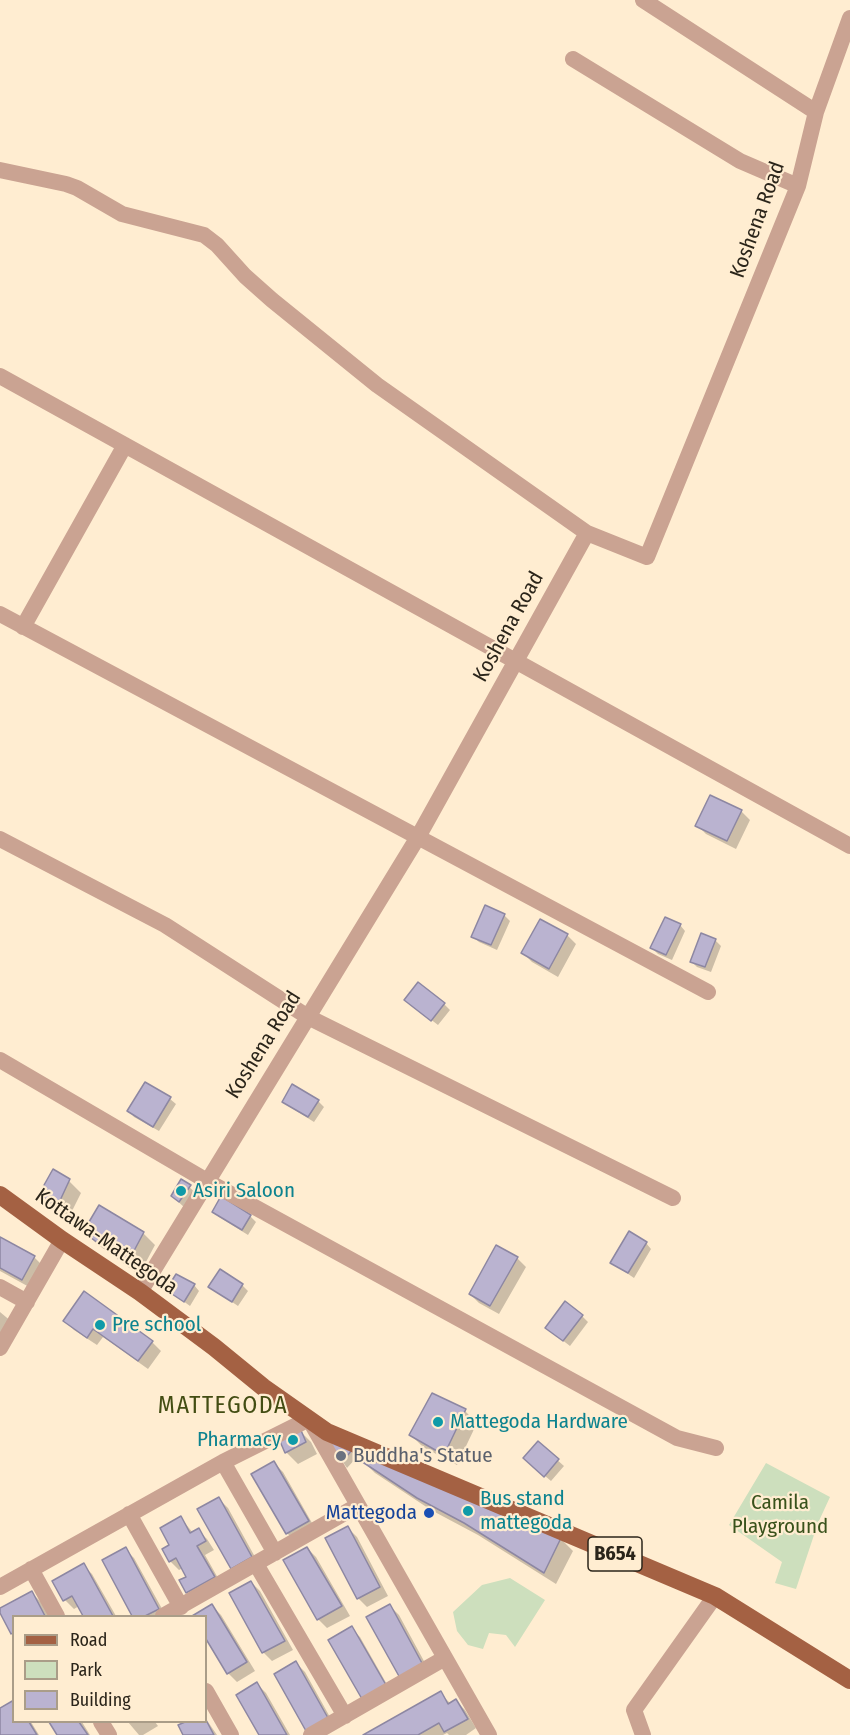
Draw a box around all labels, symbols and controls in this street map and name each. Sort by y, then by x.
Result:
street label: Koshena Road [725,158,791,282]
street label: Koshena Road [468,567,550,687]
street label: Koshena Road [221,987,307,1103]
place label: Asiri Saloon [193,1178,295,1204]
street label: Kottawa-Mattegoda [30,1183,182,1301]
marker: Asiri Saloon [174,1184,188,1198]
place label: Pre school [112,1312,201,1338]
marker: Pre school [93,1318,107,1332]
district label: MATTEGODA [158,1392,288,1420]
place label: Mattegoda Hardware [450,1409,628,1435]
marker: Mattegoda Hardware [431,1415,445,1429]
place label: Pharmacy [197,1427,281,1453]
marker: Pharmacy [286,1433,300,1447]
place label: Buddha's Statue [353,1443,493,1469]
marker: Buddha's Statue [334,1449,348,1463]
place label: Bus stand mattegoda [480,1486,572,1536]
park label: Camila Playground [732,1490,828,1540]
place label: Mattegoda [326,1500,417,1526]
marker: Bus stand mattegoda [461,1504,475,1518]
marker: Mattegoda [422,1506,436,1520]
road number: B654 [588,1537,642,1571]
legend [12,1615,207,1723]
text: Road [70,1629,107,1651]
text: Park [70,1659,102,1681]
text: Building [70,1689,131,1711]

